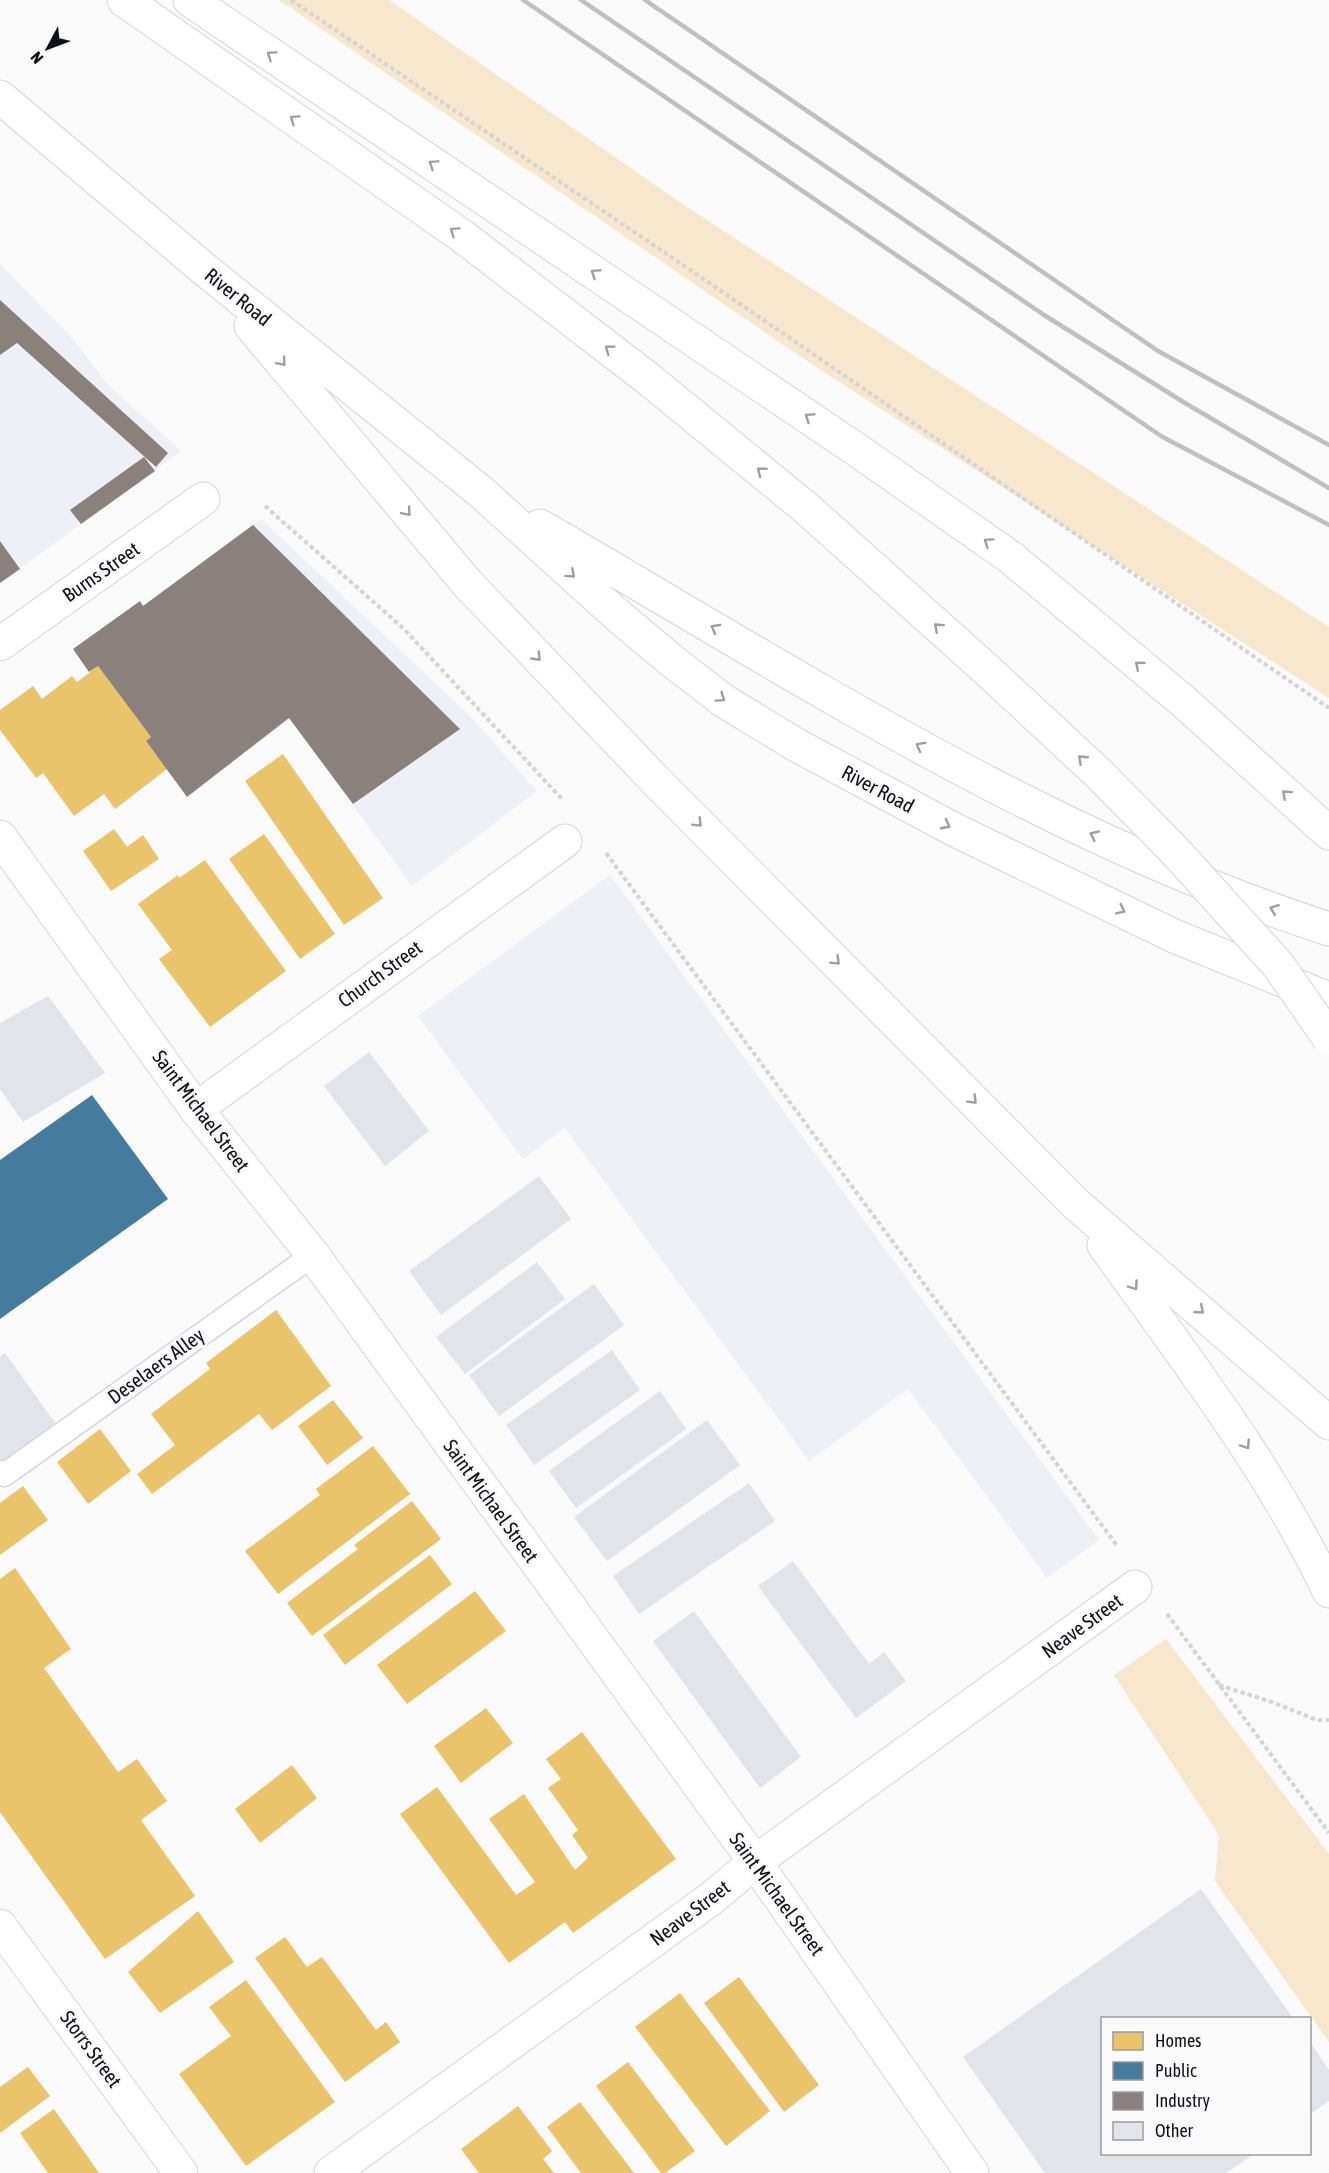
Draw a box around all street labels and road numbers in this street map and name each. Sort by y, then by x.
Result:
street label: River Road [201,263,276,330]
street label: Burns Street [58,537,144,606]
street label: River Road [838,760,918,817]
street label: Church Street [333,935,426,1012]
street label: Saint Michael Street [148,1046,255,1176]
street label: Deselaers Alley [103,1323,208,1408]
street label: Saint Michael Street [439,1435,544,1567]
street label: Neave Street [1037,1589,1127,1663]
street label: Saint Michael Street [725,1828,830,1960]
street label: Neave Street [645,1875,734,1950]
street label: Storrs Street [56,2006,127,2092]

